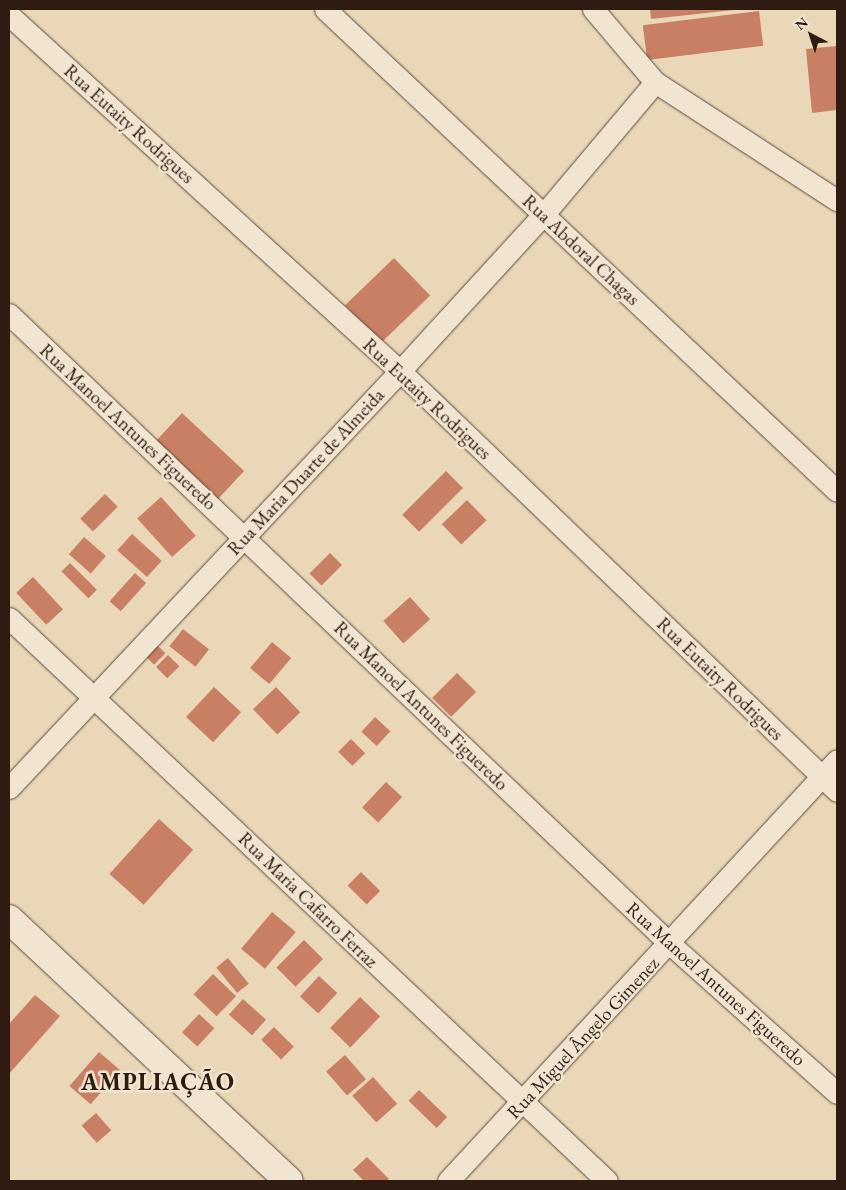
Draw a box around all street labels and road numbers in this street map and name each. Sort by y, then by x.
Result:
street label: Rua Eutaity Rodrigues [59,60,199,188]
street label: Rua Abdoral Chagas [518,190,644,310]
street label: Rua Eutaity Rodrigues [358,334,496,464]
street label: Rua Manoel Antunes Figueredo [35,339,221,515]
street label: Rua Maria Duarte de Almeida [223,384,389,560]
street label: Rua Eutaity Rodrigues [652,613,788,745]
street label: Rua Manoel Antunes Figueredo [329,617,513,795]
street label: Rua Maria Cafarro Ferraz [233,827,383,973]
street label: Rua Manoel Antunes Figueredo [622,897,810,1071]
street label: Rua Miguel Ângelo Gimenez [502,952,664,1124]

